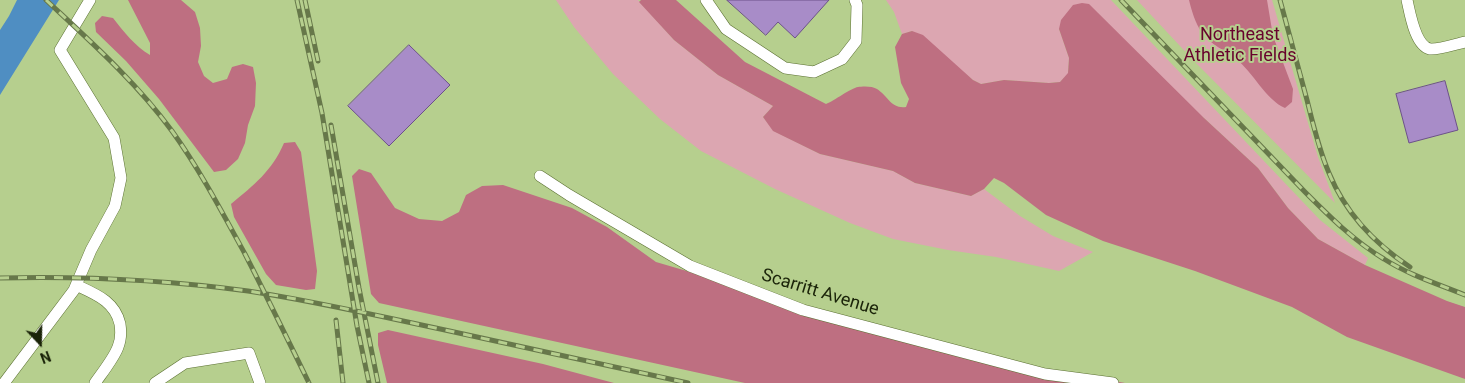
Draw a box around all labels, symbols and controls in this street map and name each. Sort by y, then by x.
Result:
park label: Northeast Athletic Fields [1183,24,1297,66]
street label: Scarritt Avenue [759,265,881,321]
north arrow [15,318,65,368]
text: N [38,348,53,366]

